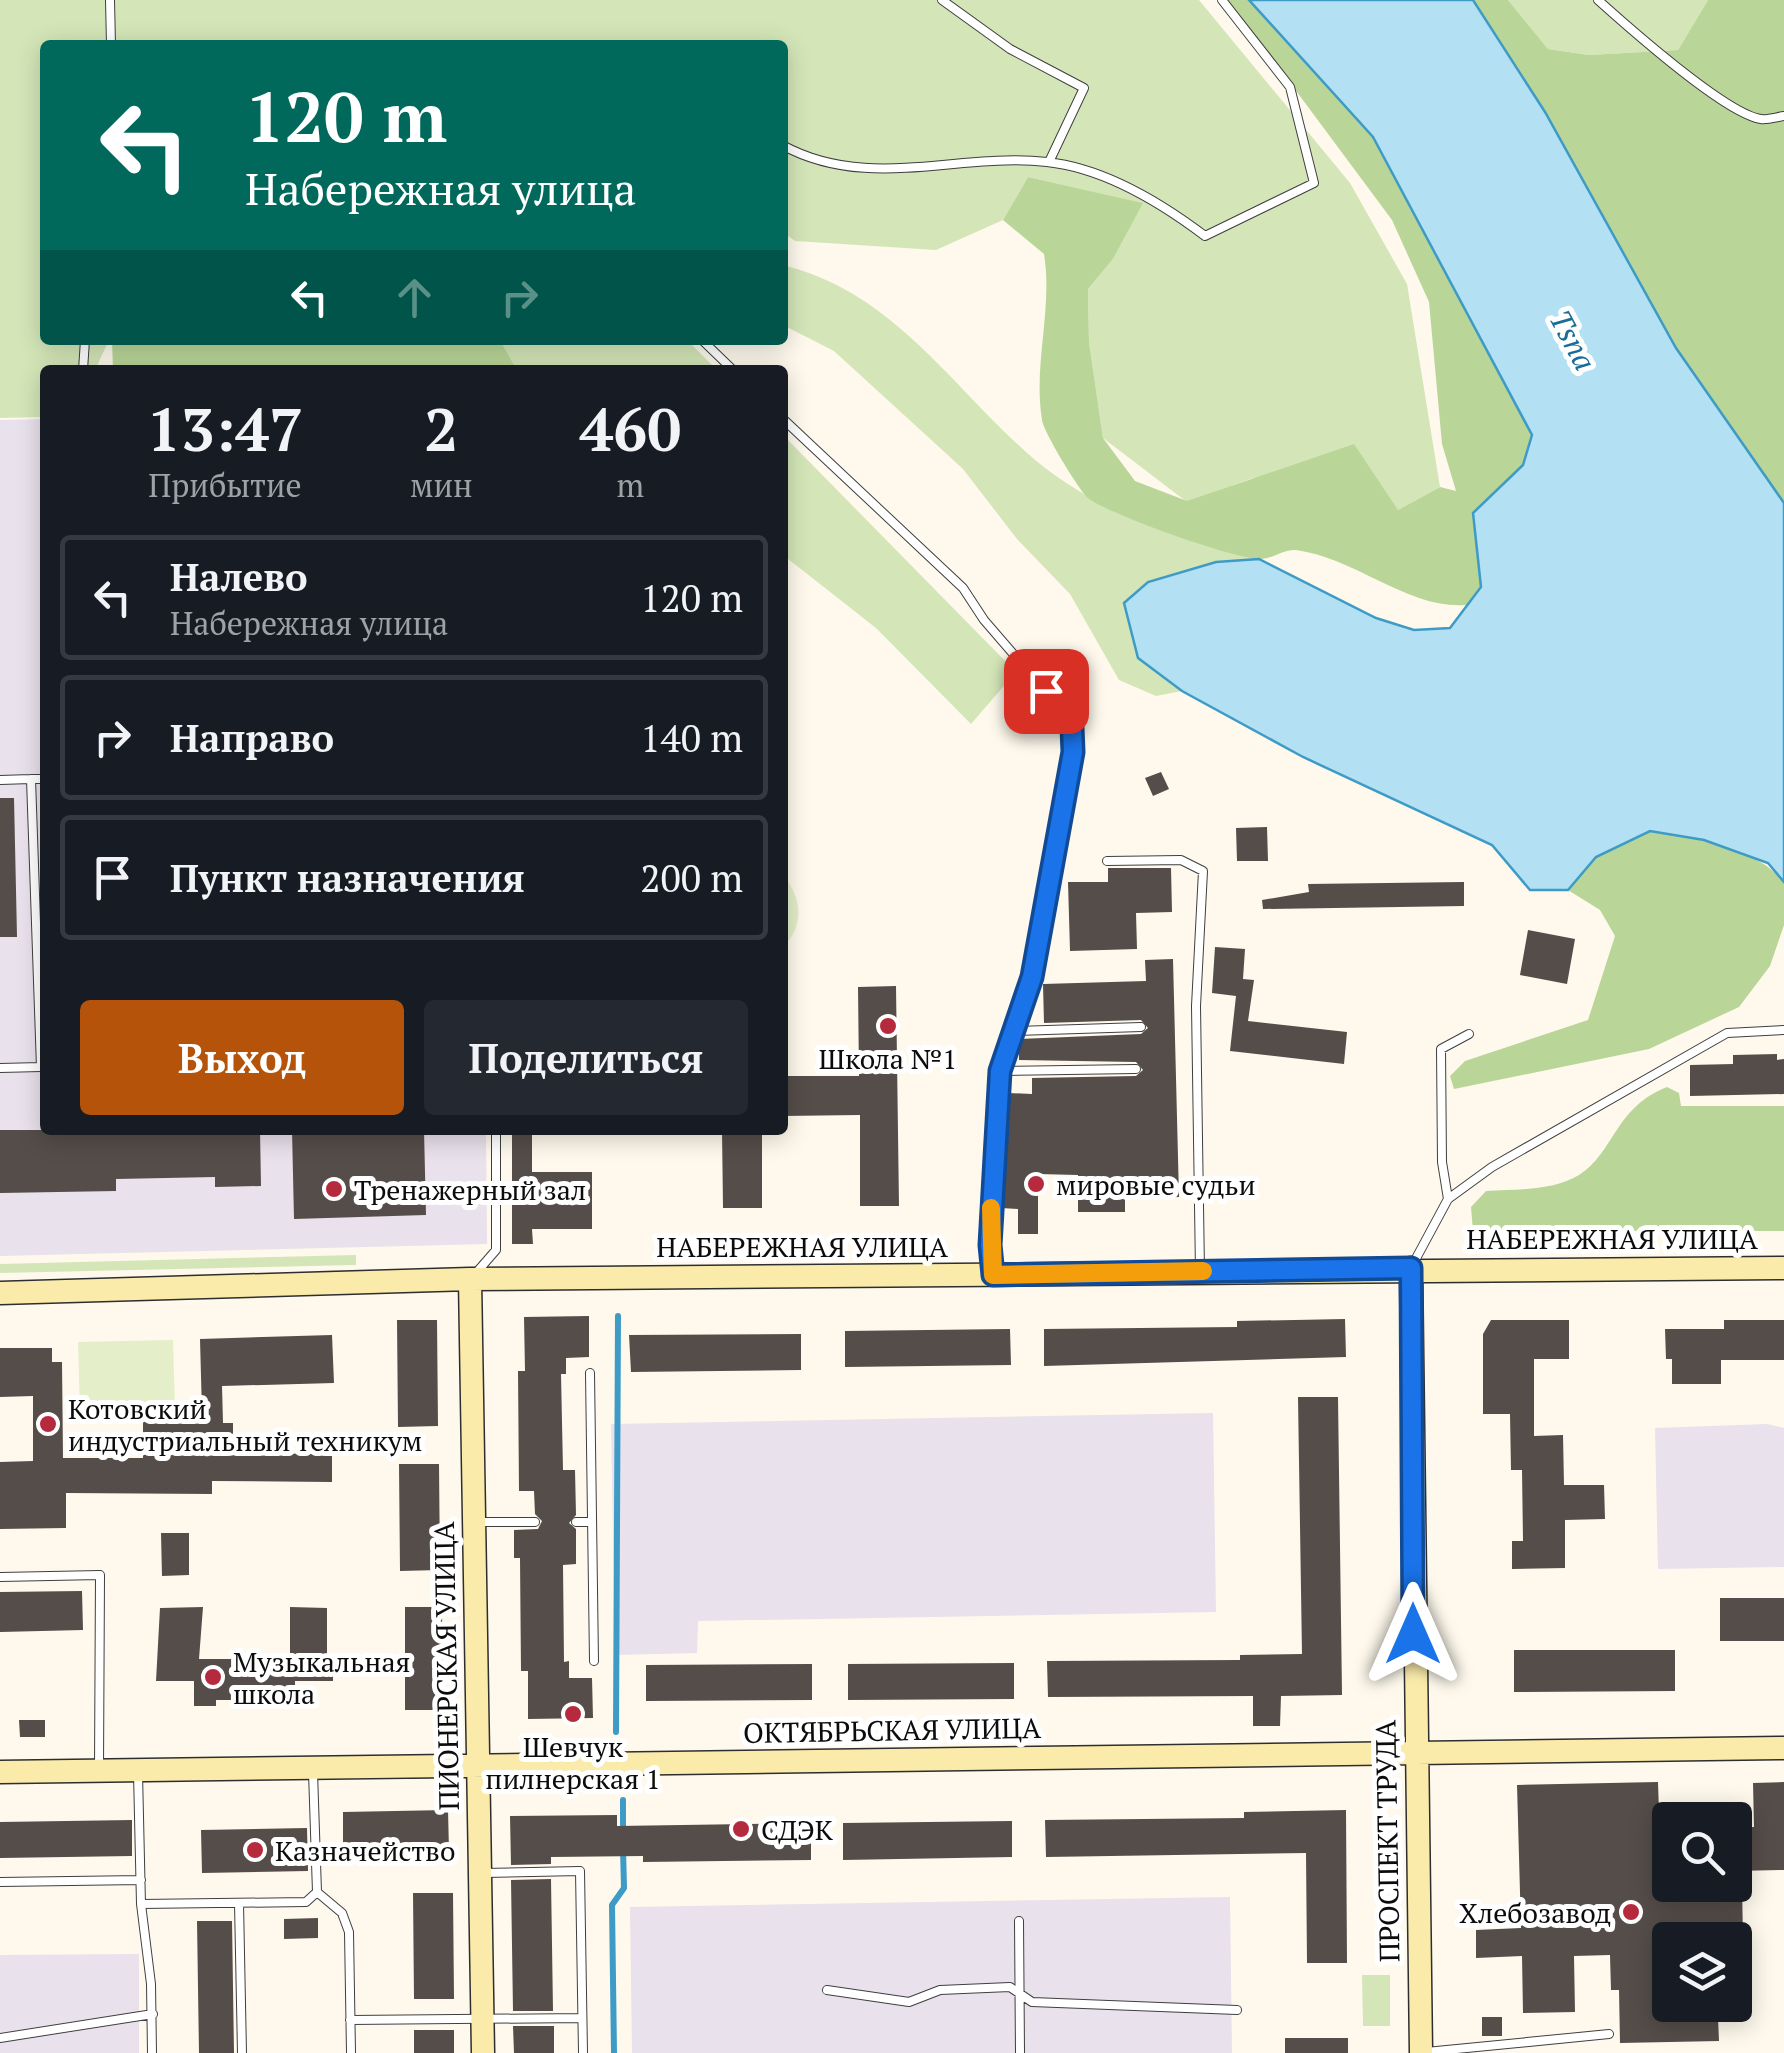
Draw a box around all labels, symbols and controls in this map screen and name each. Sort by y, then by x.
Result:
text: 120 m [245,69,447,162]
icon: left [80,80,210,210]
text: Набережная улица [245,158,636,218]
icon: left [282,270,337,325]
icon: ahead [387,270,442,325]
icon: right [492,270,547,325]
water label: Tsna [1541,303,1605,377]
text: 13:47 [147,389,303,468]
text: 2 [424,389,458,468]
text: 460 [579,389,681,468]
text: Прибытие [148,464,302,506]
text: мин [410,464,473,506]
text: m [616,464,644,506]
text: Налево [170,552,308,602]
icon: left [85,570,140,625]
text: 120 m [640,573,743,623]
text: Набережная улица [170,602,448,644]
pin [1004,649,1089,734]
icon: arrive [1019,664,1074,719]
icon: right [85,710,140,765]
text: Направо [170,713,334,763]
text: 140 m [640,713,743,763]
icon: arrive [85,850,140,905]
text: Пункт назначения [170,853,525,903]
text: 200 m [640,853,743,903]
button: Выход [80,1000,404,1115]
button: Поделиться [424,1000,748,1115]
marker: Школа №1 [877,1015,899,1037]
place label: Школа №1 [819,1040,957,1077]
place label: мировые судьи [1056,1166,1256,1203]
place label: Тренажерный зал [354,1171,586,1208]
marker: мировые судьи [1025,1173,1047,1195]
marker: Тренажерный зал [323,1178,345,1200]
street label: НАБЕРЕЖНАЯ УЛИЦА [1466,1220,1759,1257]
street label: НАБЕРЕЖНАЯ УЛИЦА [656,1228,949,1265]
place label: Котовский индустриальный техникум [68,1390,422,1459]
marker: Котовский индустриальный техникум [37,1413,59,1435]
street label: ПИОНЕРСКАЯ УЛИЦА [425,1520,467,1811]
position arrow [1361,1582,1465,1686]
place label: Музыкальная школа [233,1643,410,1712]
marker: Музыкальная школа [202,1666,224,1688]
marker: Шевчук пилнерская 1 [562,1703,584,1725]
street label: ОКТЯБРЬСКАЯ УЛИЦА [743,1709,1042,1751]
street label: ПРОСПЕКТ ТРУДА [1366,1719,1408,1963]
place label: Шевчук пилнерская 1 [485,1728,661,1797]
map controls [1652,1802,1752,2022]
button: search [1652,1802,1752,1902]
place label: СДЭК [761,1811,834,1848]
marker: СДЭК [730,1818,752,1840]
place label: Казначейство [275,1832,455,1869]
marker: Казначейство [244,1839,266,1861]
place label: Хлебозавод [1459,1894,1611,1931]
marker: Хлебозавод [1620,1901,1642,1923]
button: layers [1652,1922,1752,2022]

